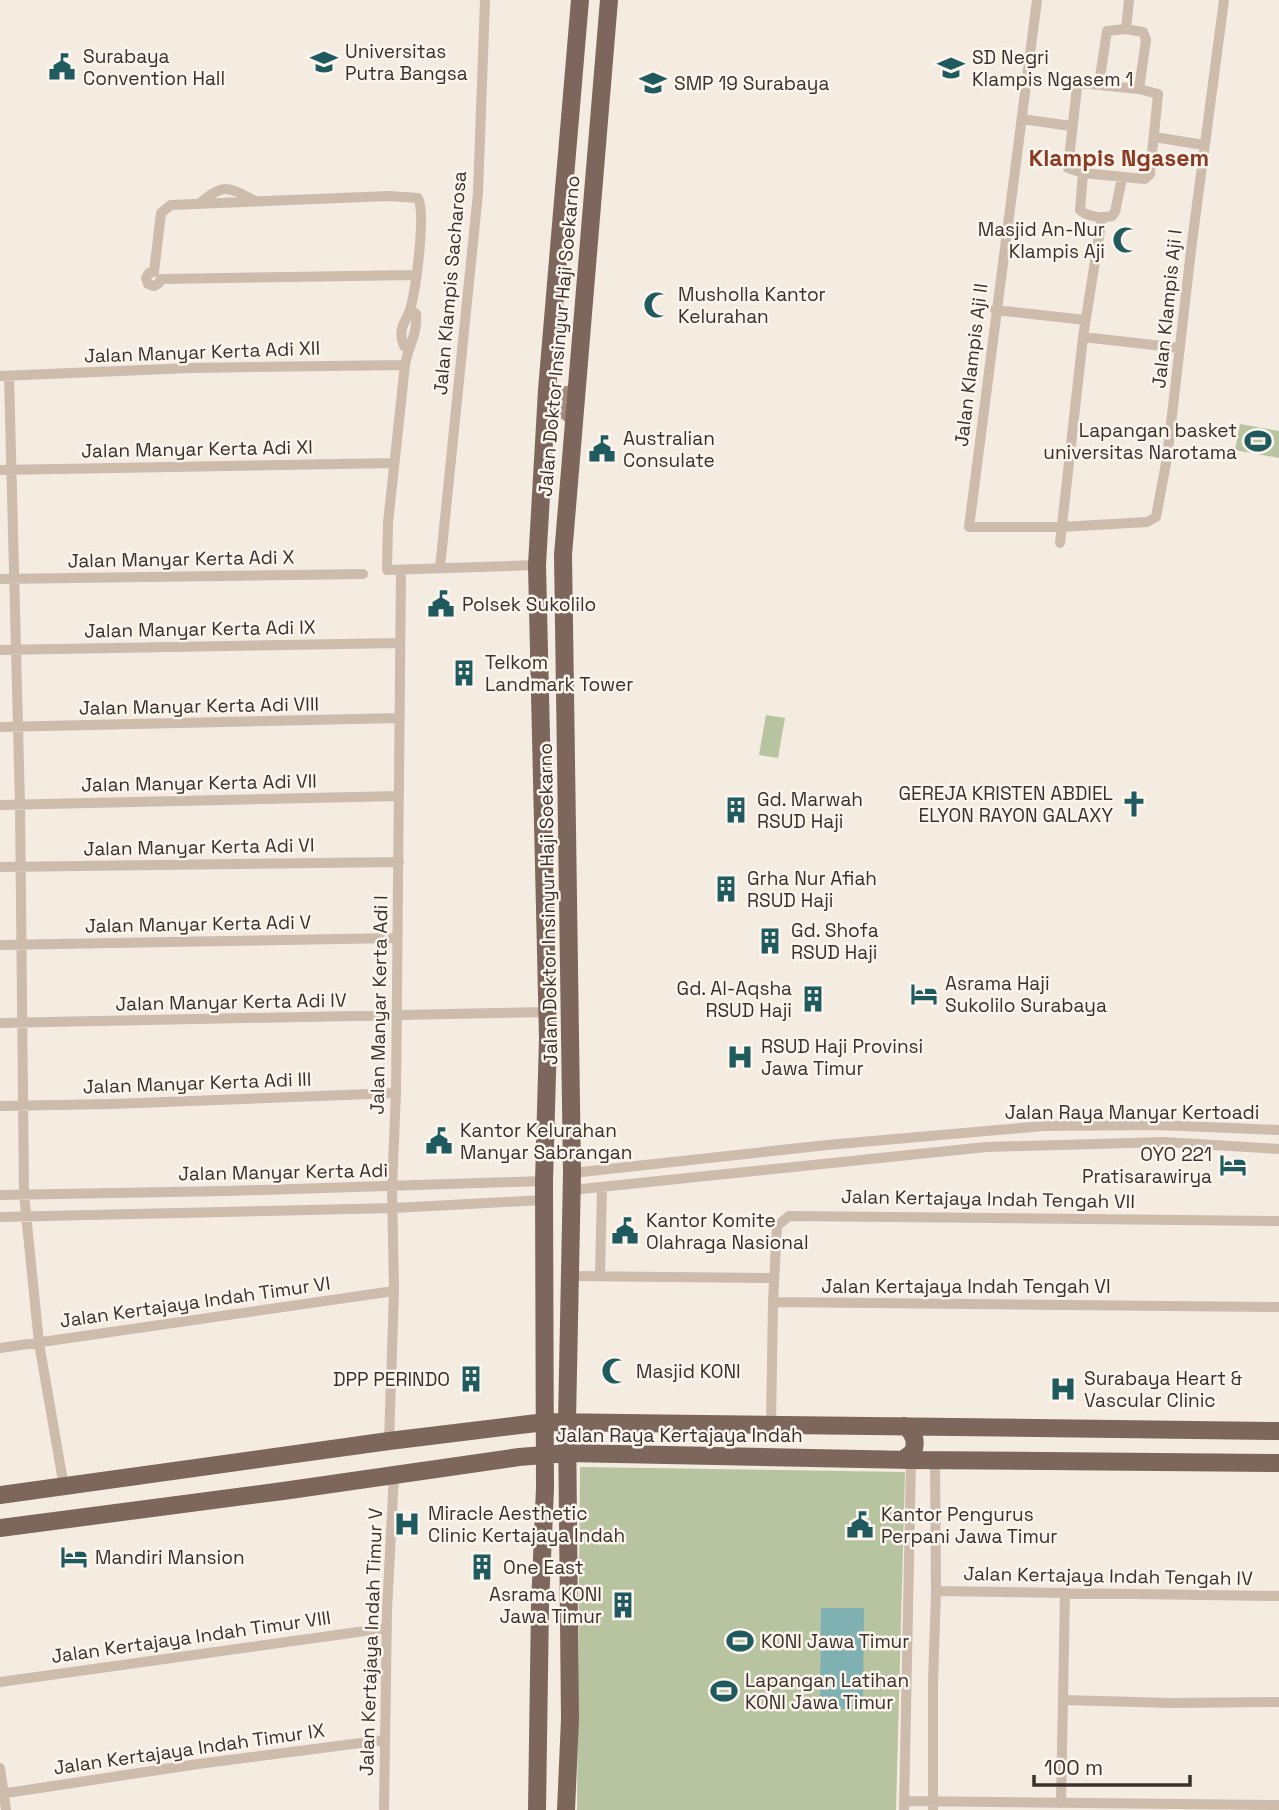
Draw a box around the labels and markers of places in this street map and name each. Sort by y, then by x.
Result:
place label: Universitas Putra Bangsa [345,39,468,86]
place label: Surabaya Convention Hall [83,44,225,91]
place label: SD Negri Klampis Ngasem 1 [972,45,1133,92]
school or university icon: Universitas Putra Bangsa [309,47,339,77]
public building icon: Surabaya Convention Hall [47,52,77,82]
school or university icon: SD Negri Klampis Ngasem 1 [936,53,966,83]
school or university icon: SMP 19 Surabaya [638,68,668,98]
place label: SMP 19 Surabaya [674,71,829,96]
place label: Masjid An-Nur Klampis Aji [978,217,1105,264]
mosque icon: Masjid An-Nur Klampis Aji [1111,225,1141,255]
place label: Musholla Kantor Kelurahan [678,282,826,329]
mosque icon: Musholla Kantor Kelurahan [642,290,672,320]
place label: Lapangan basket universitas Narotama [1043,418,1237,465]
place label: Australian Consulate [623,426,715,473]
sports icon: Lapangan basket universitas Narotama [1243,426,1273,456]
public building icon: Australian Consulate [587,434,617,464]
public building icon: Polsek Sukolilo [426,589,456,619]
place label: Polsek Sukolilo [462,592,596,617]
place label: Telkom Landmark Tower [485,650,634,697]
building icon: Telkom Landmark Tower [449,658,479,688]
place label: GEREJA KRISTEN ABDIEL ELYON RAYON GALAXY [899,781,1113,828]
place label: Gd. Marwah RSUD Haji [757,787,863,834]
church icon: GEREJA KRISTEN ABDIEL ELYON RAYON GALAXY [1119,789,1149,819]
building icon: Gd. Marwah RSUD Haji [721,795,751,825]
place label: Grha Nur Afiah RSUD Haji [747,866,877,913]
building icon: Grha Nur Afiah RSUD Haji [711,874,741,904]
place label: Gd. Shofa RSUD Haji [791,918,879,965]
building icon: Gd. Shofa RSUD Haji [755,926,785,956]
place label: Asrama Haji Sukolilo Surabaya [945,971,1107,1018]
place label: Gd. Al-Aqsha RSUD Haji [677,976,792,1023]
hotel icon: Asrama Haji Sukolilo Surabaya [909,979,939,1009]
building icon: Gd. Al-Aqsha RSUD Haji [798,984,828,1014]
place label: RSUD Haji Provinsi Jawa Timur [761,1034,923,1081]
hospital icon: RSUD Haji Provinsi Jawa Timur [725,1042,755,1072]
place label: Kantor Kelurahan Manyar Sabrangan [460,1118,632,1165]
public building icon: Kantor Kelurahan Manyar Sabrangan [424,1126,454,1156]
place label: OYO 221 Pratisarawirya [1082,1142,1212,1189]
hotel icon: OYO 221 Pratisarawirya [1218,1150,1248,1180]
place label: Kantor Komite Olahraga Nasional [646,1208,809,1255]
public building icon: Kantor Komite Olahraga Nasional [610,1216,640,1246]
mosque icon: Masjid KONI [600,1356,630,1386]
place label: Masjid KONI [636,1359,741,1384]
building icon: DPP PERINDO [456,1364,486,1394]
place label: Surabaya Heart & Vascular Clinic [1084,1366,1242,1413]
place label: DPP PERINDO [333,1367,450,1392]
hospital icon: Surabaya Heart & Vascular Clinic [1048,1374,1078,1404]
place label: Miracle Aesthetic Clinic Kertajaya Indah [428,1501,625,1548]
place label: Kantor Pengurus Perpani Jawa Timur [881,1502,1057,1549]
hospital icon: Miracle Aesthetic Clinic Kertajaya Indah [392,1509,422,1539]
public building icon: Kantor Pengurus Perpani Jawa Timur [845,1510,875,1540]
hotel icon: Mandiri Mansion [59,1542,89,1572]
place label: Mandiri Mansion [95,1545,245,1570]
building icon: One East [467,1552,497,1582]
place label: One East [503,1555,584,1580]
place label: Asrama KONI Jawa Timur [489,1582,602,1629]
building icon: Asrama KONI Jawa Timur [608,1590,638,1620]
sports icon: KONI Jawa Timur [725,1626,755,1656]
place label: KONI Jawa Timur [761,1629,909,1654]
place label: Lapangan Latihan KONI Jawa Timur [745,1668,909,1715]
sports icon: Lapangan Latihan KONI Jawa Timur [709,1676,739,1706]

